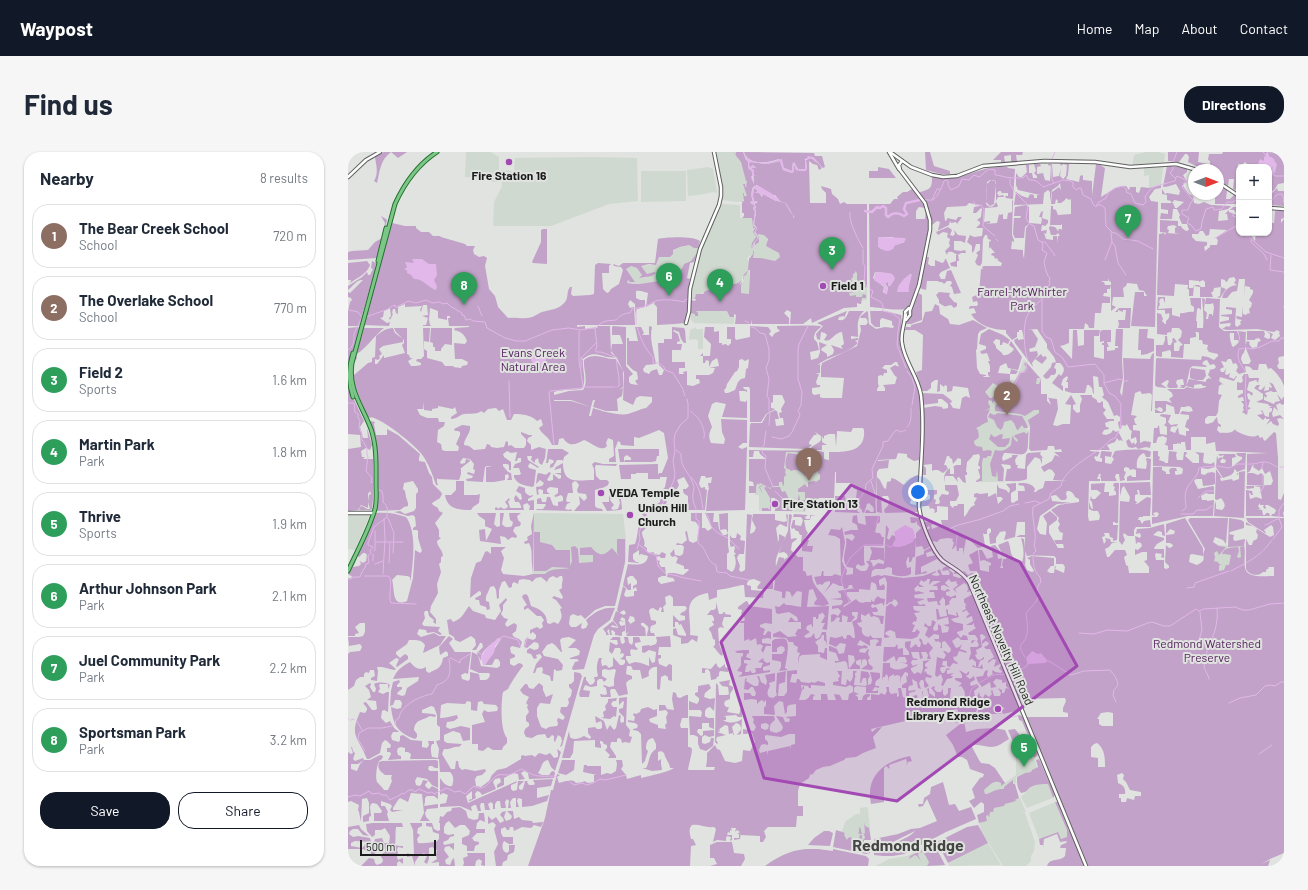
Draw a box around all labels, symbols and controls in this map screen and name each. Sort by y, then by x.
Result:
text: Waypost [20,17,93,40]
text: Home [1077,20,1113,37]
text: Map [1135,20,1159,37]
text: About [1181,20,1218,37]
text: Contact [1240,20,1288,37]
button: Directions [1184,86,1284,123]
text: Find us [24,87,113,121]
marker: Fire Station 16 [504,157,514,167]
north arrow [1188,164,1224,200]
map controls [1236,164,1272,236]
button: + [1236,164,1272,200]
text: Nearby [40,168,94,188]
place label: Fire Station 16 [471,168,547,182]
text: 8 results [260,170,308,186]
button: − [1236,200,1272,236]
pin: 7 [1115,205,1141,238]
text: The Bear Creek School [79,219,229,237]
text: 1 [52,228,56,244]
text: 720 m [273,228,307,244]
text: School [79,237,117,253]
pin: 3 [819,237,845,270]
pin: 6 [656,263,682,296]
pin: 4 [707,269,733,302]
pin: 8 [451,272,477,305]
place label: Field 1 [831,278,864,292]
marker: Field 1 [818,281,828,291]
park label: Farrel-McWhirter Park [977,284,1067,312]
text: The Overlake School [79,291,213,309]
text: 2 [50,300,58,316]
text: 770 m [274,300,307,316]
text: School [79,309,117,325]
park label: Evans Creek Natural Area [501,345,565,373]
text: Field 2 [79,363,123,381]
text: 3 [50,372,58,388]
text: 1.6 km [272,372,307,388]
text: Sports [79,381,117,397]
pin: 2 [994,382,1020,415]
text: Martin Park [79,435,155,453]
text: 4 [50,444,58,460]
text: 1.8 km [272,444,307,460]
pin: 1 [796,448,822,481]
text: Park [79,453,105,469]
your location [908,482,928,502]
place label: VEDA Temple [609,485,680,499]
marker: VEDA Temple [596,488,606,498]
place label: Fire Station 13 [783,496,858,510]
marker: Fire Station 13 [770,499,780,509]
place label: Union Hill Church [638,500,687,528]
text: Thrive [79,507,121,525]
marker: Union Hill Church [625,510,635,520]
text: 5 [50,516,58,532]
text: 1.9 km [272,516,307,532]
text: Sports [79,525,117,541]
street label: Northeast Novelty Hill Road [967,572,1037,707]
text: Arthur Johnson Park [79,579,217,597]
text: 6 [51,588,57,604]
text: 2.1 km [272,588,307,604]
text: Park [79,597,105,613]
park label: Redmond Watershed Preserve [1153,636,1261,664]
text: Juel Community Park [79,651,220,669]
text: 7 [51,660,57,676]
text: 2.2 km [270,660,307,676]
text: Park [79,669,105,685]
place label: Redmond Ridge Library Express [906,694,990,722]
marker: Redmond Ridge Library Express [993,704,1003,714]
text: Sportsman Park [79,723,186,741]
text: 8 [50,732,58,748]
text: 3.2 km [270,732,307,748]
pin: 5 [1011,734,1037,767]
text: Park [79,741,105,757]
button: Save [40,792,170,829]
button: Share [178,792,308,829]
district label: Redmond Ridge [852,835,964,854]
scale bar [360,838,436,857]
text: 500 m [366,840,395,853]

